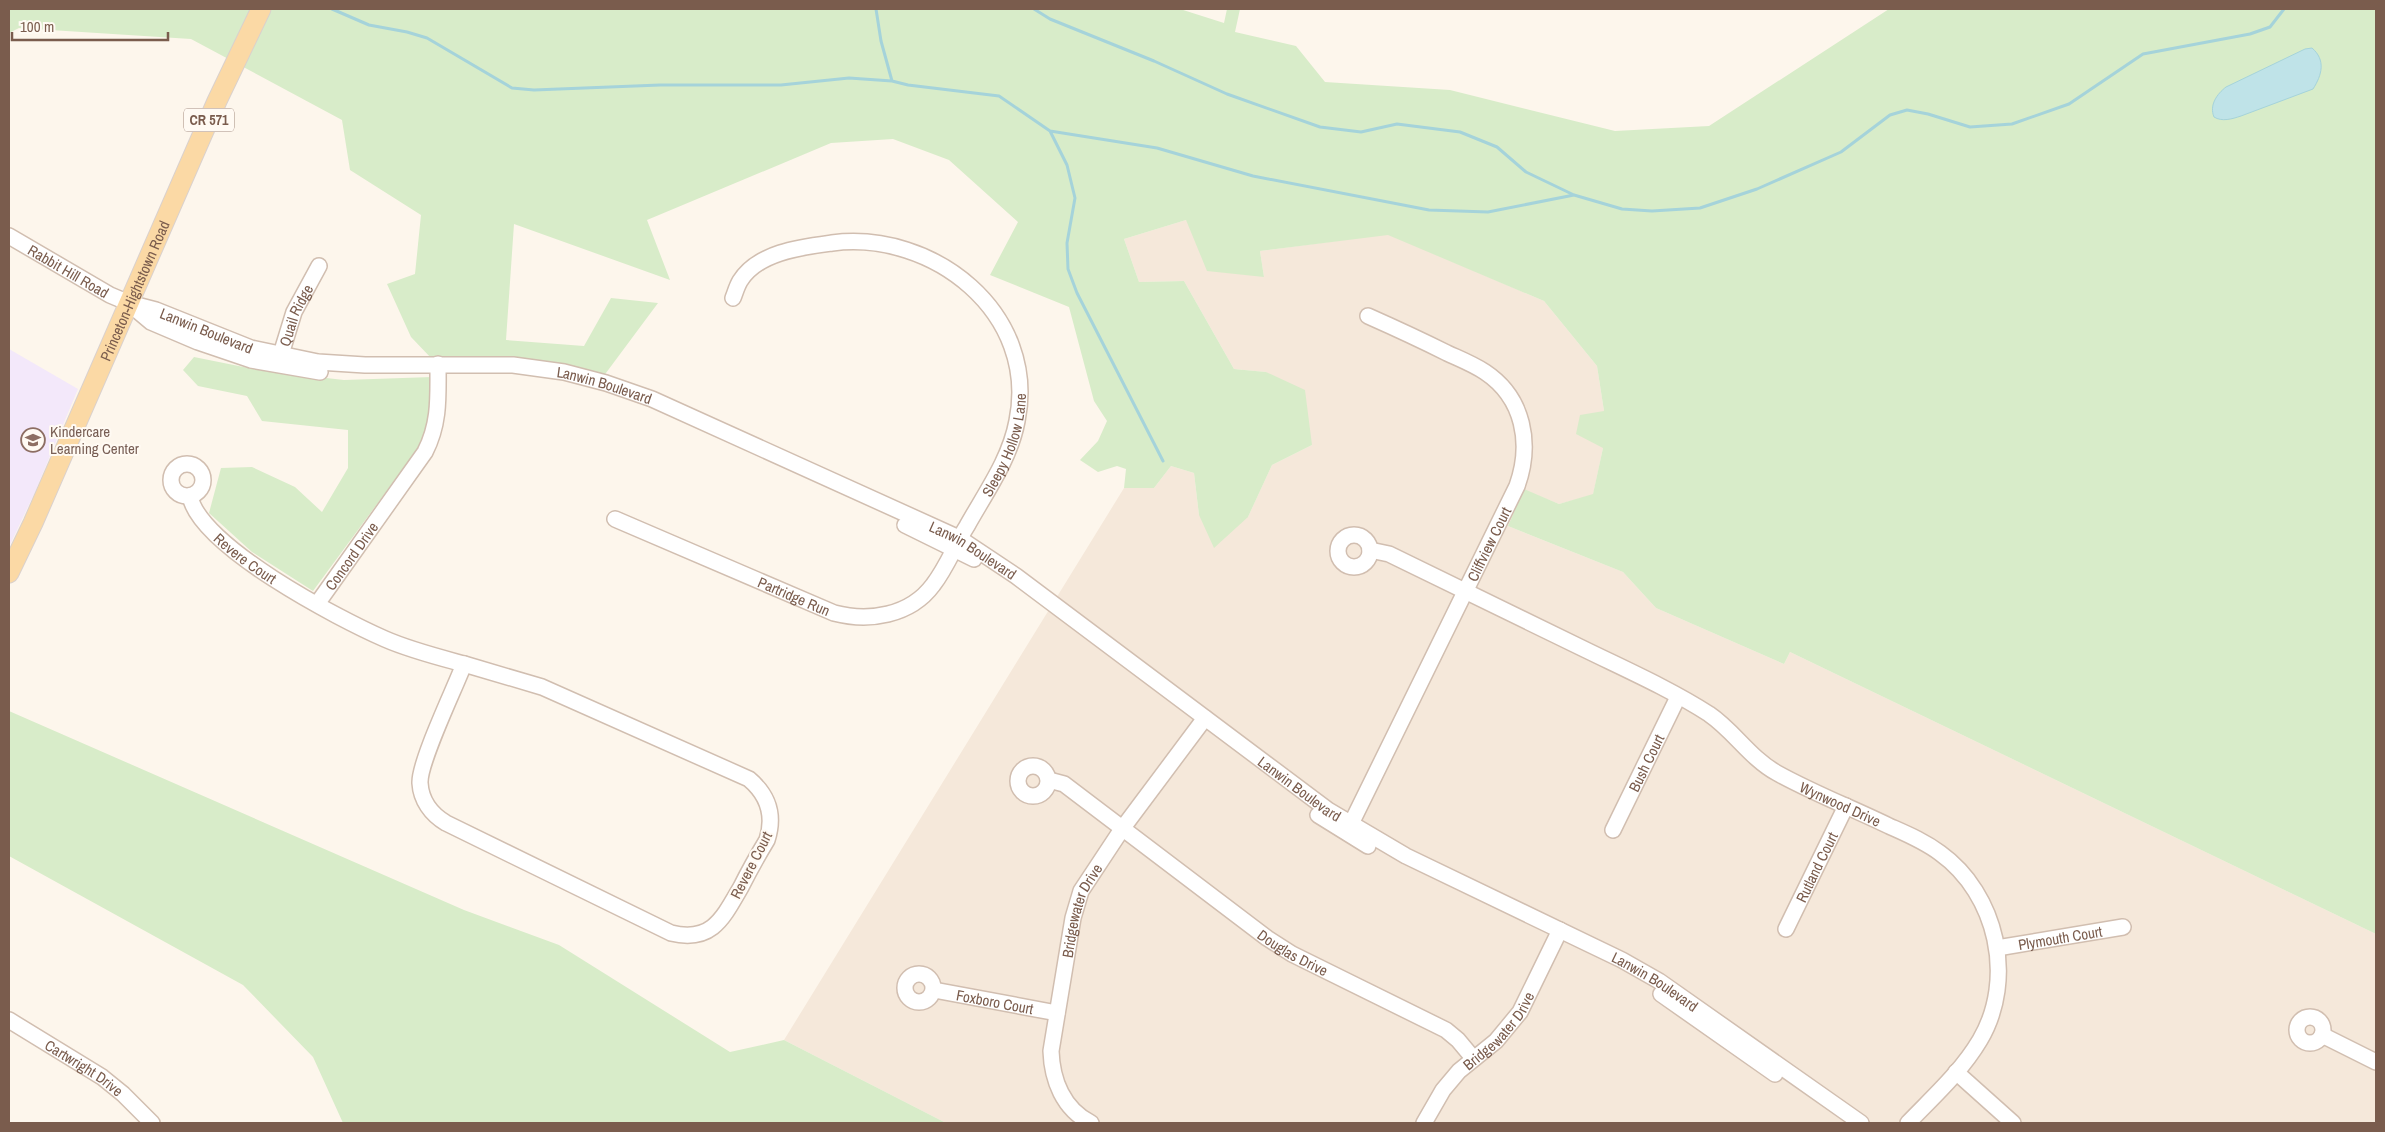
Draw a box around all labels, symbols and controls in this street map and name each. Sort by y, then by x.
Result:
scale bar [12,10,169,42]
text: 100 m [20,16,54,37]
road number: CR 571 [184,108,234,132]
street label: Princeton-Hightstown Road [94,217,174,364]
street label: Rabbit Hill Road [24,239,113,303]
street label: Quail Ridge [274,280,318,349]
street label: Lanwin Boulevard [157,302,256,358]
street label: Lanwin Boulevard [556,361,655,409]
street label: Sleepy Hollow Lane [976,393,1030,500]
place label: Kindercare Learning Center [50,421,139,459]
school or university icon: Kindercare Learning Center [20,427,46,453]
street label: Cliffview Court [1461,503,1516,585]
street label: Lanwin Boulevard [926,516,1021,584]
street label: Concord Drive [320,517,383,594]
street label: Revere Court [209,528,281,589]
street label: Partridge Run [755,571,834,621]
street label: Bush Court [1623,730,1669,795]
street label: Lanwin Boulevard [1254,751,1345,826]
street label: Wynwood Drive [1796,776,1884,831]
street label: Revere Court [725,827,777,902]
street label: Rutland Court [1790,828,1843,906]
street label: Bridgewater Drive [1056,859,1107,959]
street label: Plymouth Court [2017,920,2104,955]
street label: Douglas Drive [1253,924,1332,981]
street label: Lanwin Boulevard [1608,946,1703,1016]
street label: Foxboro Court [955,984,1036,1019]
street label: Bridgewater Drive [1458,988,1539,1074]
street label: Cartwright Drive [41,1034,128,1101]

